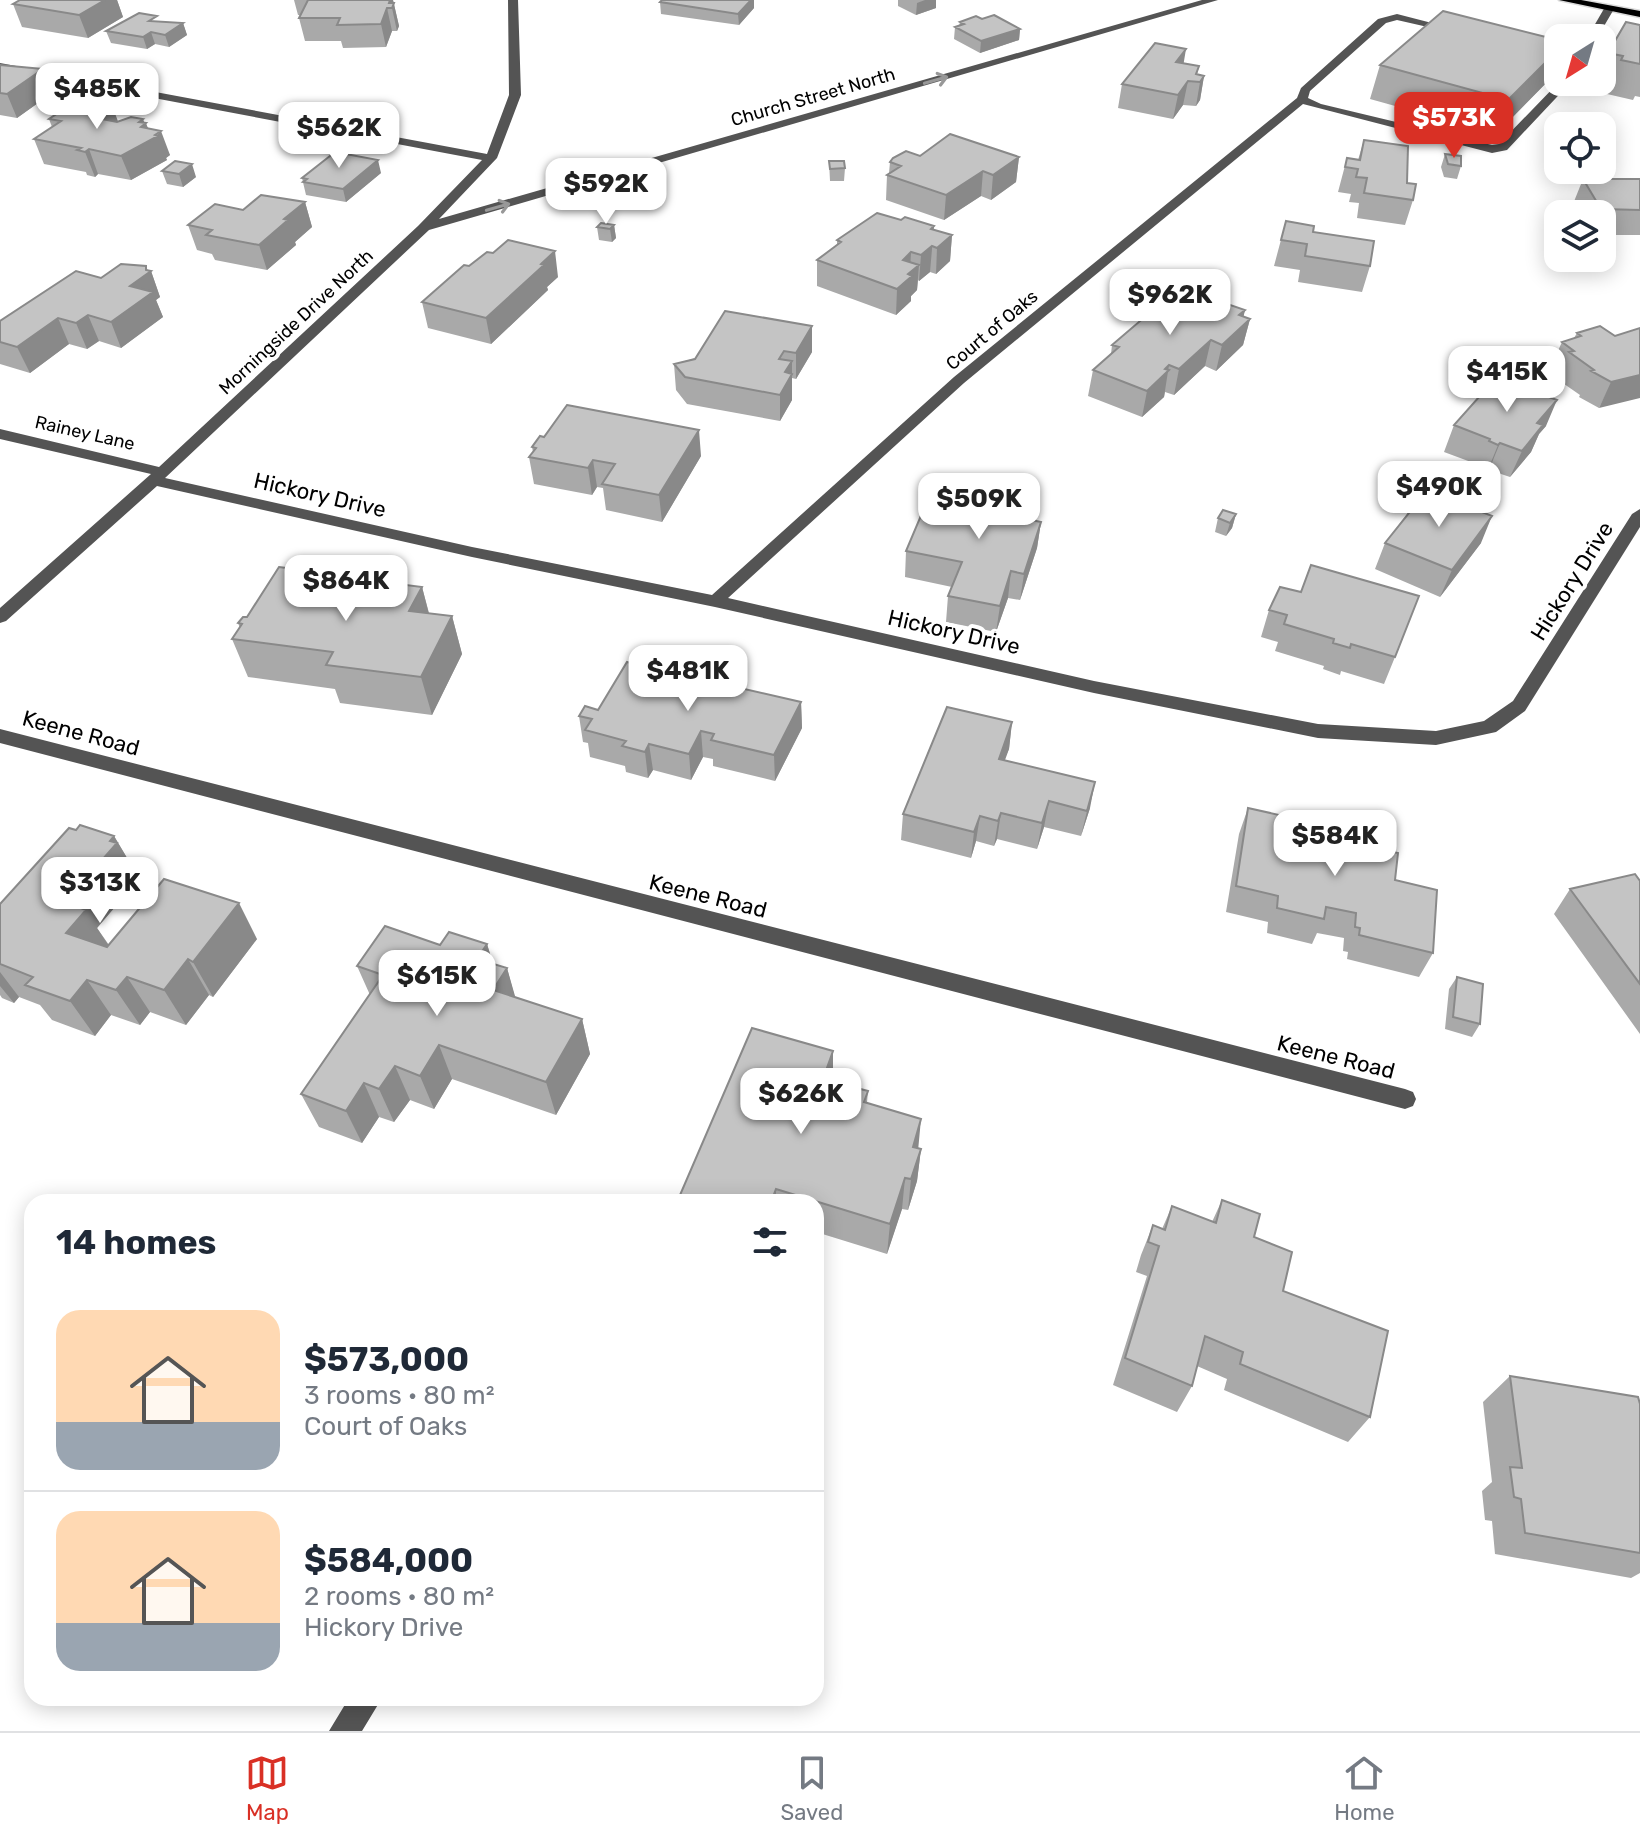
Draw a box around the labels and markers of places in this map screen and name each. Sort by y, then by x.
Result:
pin: $485K [41,63,153,131]
pin: $573K [1398,92,1510,160]
pin: $562K [283,102,395,170]
pin: $592K [550,158,662,226]
pin: $962K [1114,269,1226,337]
pin: $415K [1451,346,1563,414]
pin: $490K [1383,461,1495,529]
pin: $509K [923,473,1035,541]
pin: $864K [290,555,402,623]
pin: $481K [632,645,744,713]
pin: $584K [1279,810,1391,878]
pin: $313K [44,857,156,925]
pin: $615K [381,950,493,1018]
pin: $626K [745,1068,857,1136]

